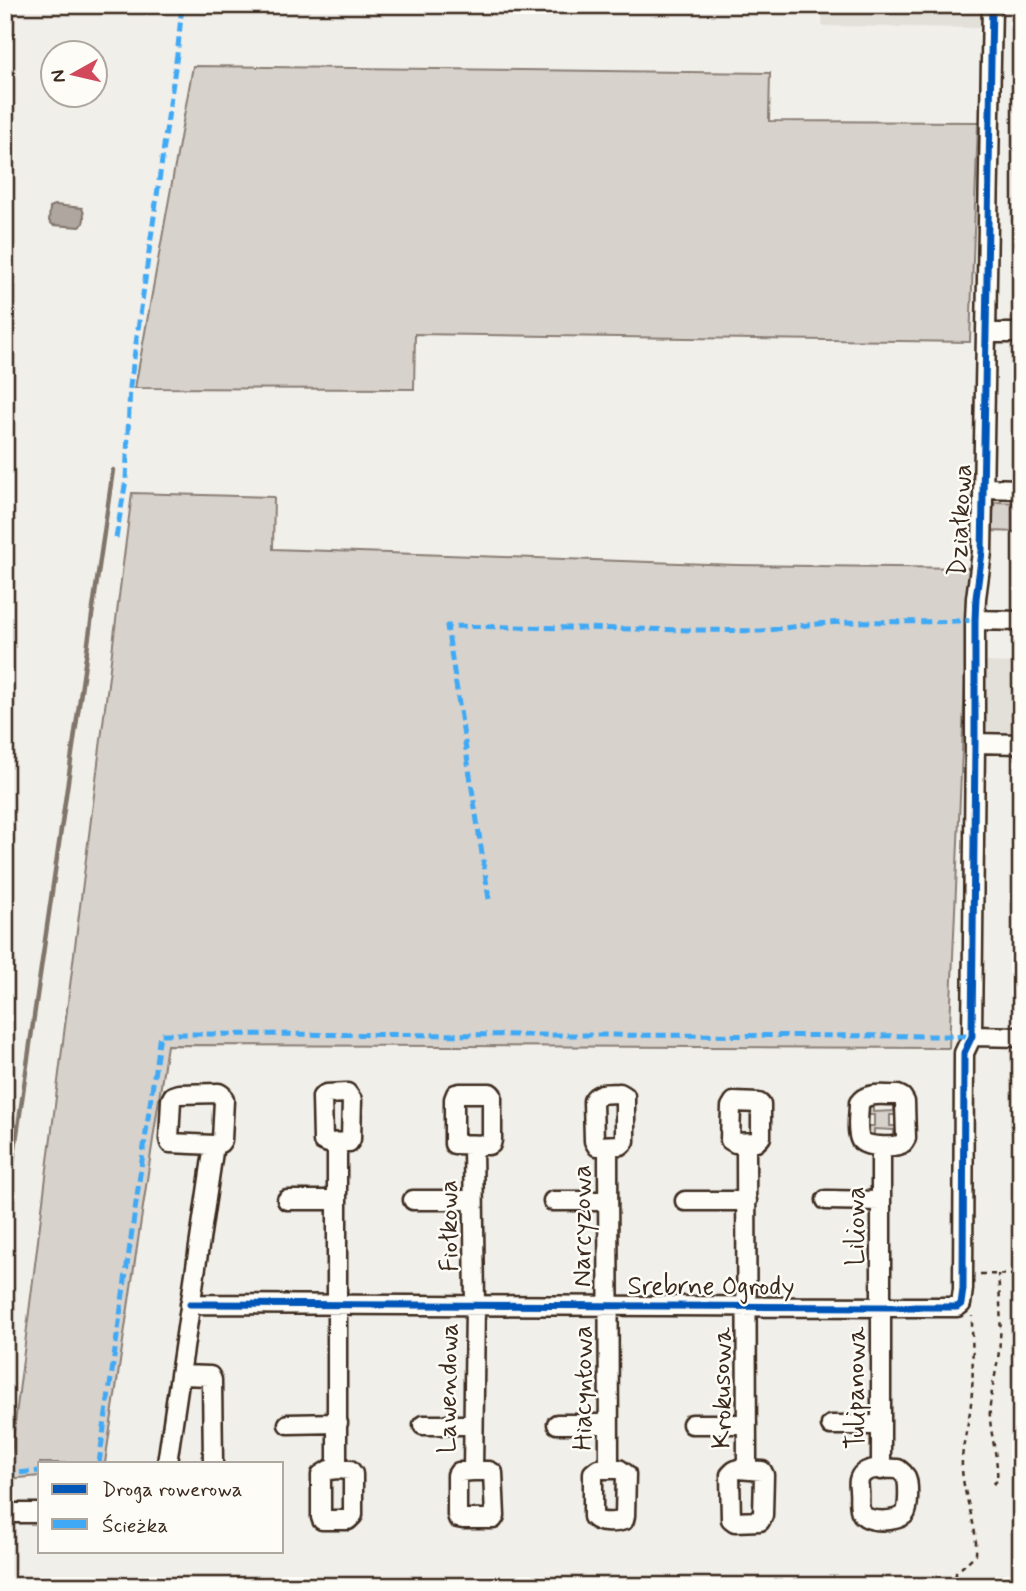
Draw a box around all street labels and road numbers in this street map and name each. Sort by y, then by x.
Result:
street label: Działkowa [941,463,981,577]
street label: Narcyzowa [566,1165,600,1287]
street label: Fiołkowa [432,1180,468,1272]
street label: Liliowa [840,1187,874,1265]
street label: Srebrne Ogrody [627,1270,795,1304]
street label: Lawendowa [431,1322,467,1454]
street label: Hiacyntowa [567,1325,601,1451]
street label: Tulipanowa [840,1326,874,1449]
street label: Krokusowa [706,1327,740,1449]

